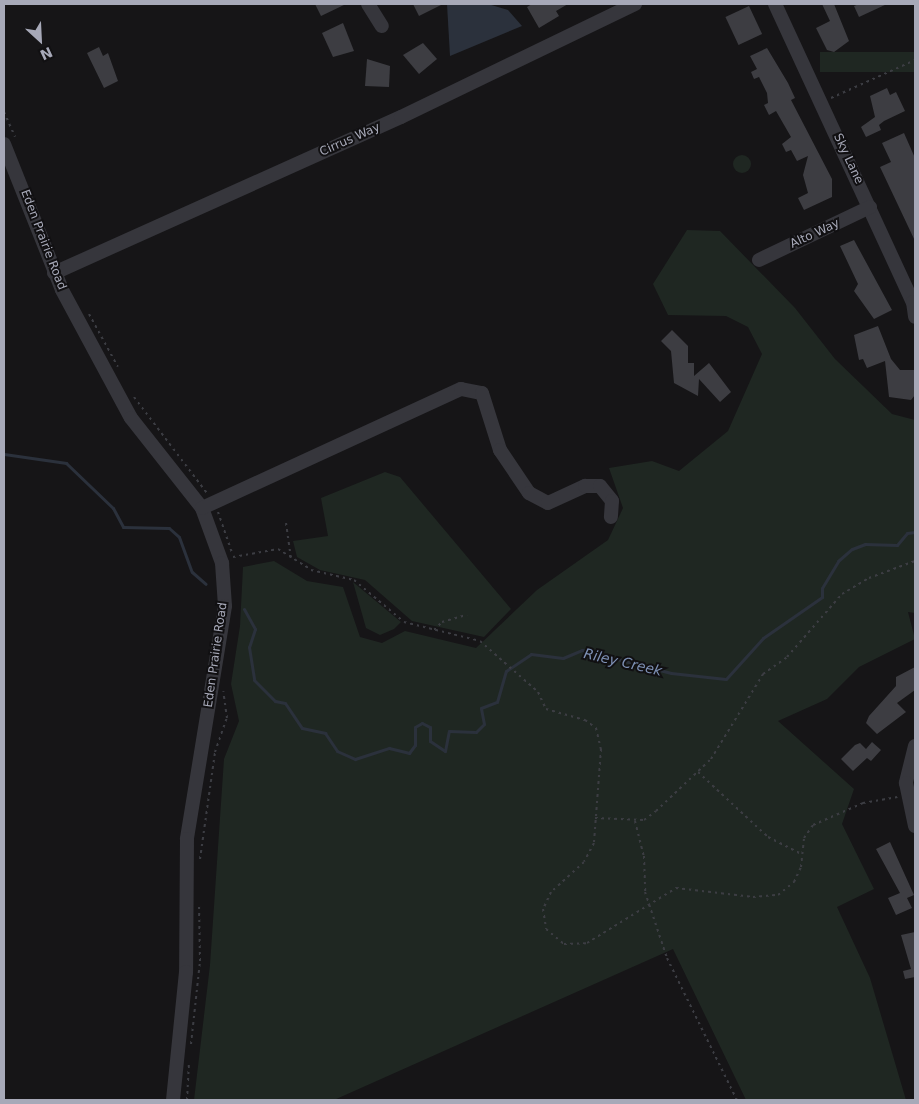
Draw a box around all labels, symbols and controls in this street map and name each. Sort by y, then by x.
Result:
north arrow [15,15,65,65]
text: N [38,44,55,63]
street label: Cirrus Way [318,120,382,160]
street label: Sky Lane [830,131,866,187]
street label: Eden Prairie Road [17,188,69,292]
street label: Alto Way [788,216,842,252]
street label: Eden Prairie Road [201,601,231,709]
water label: Riley Creek [582,645,664,679]

